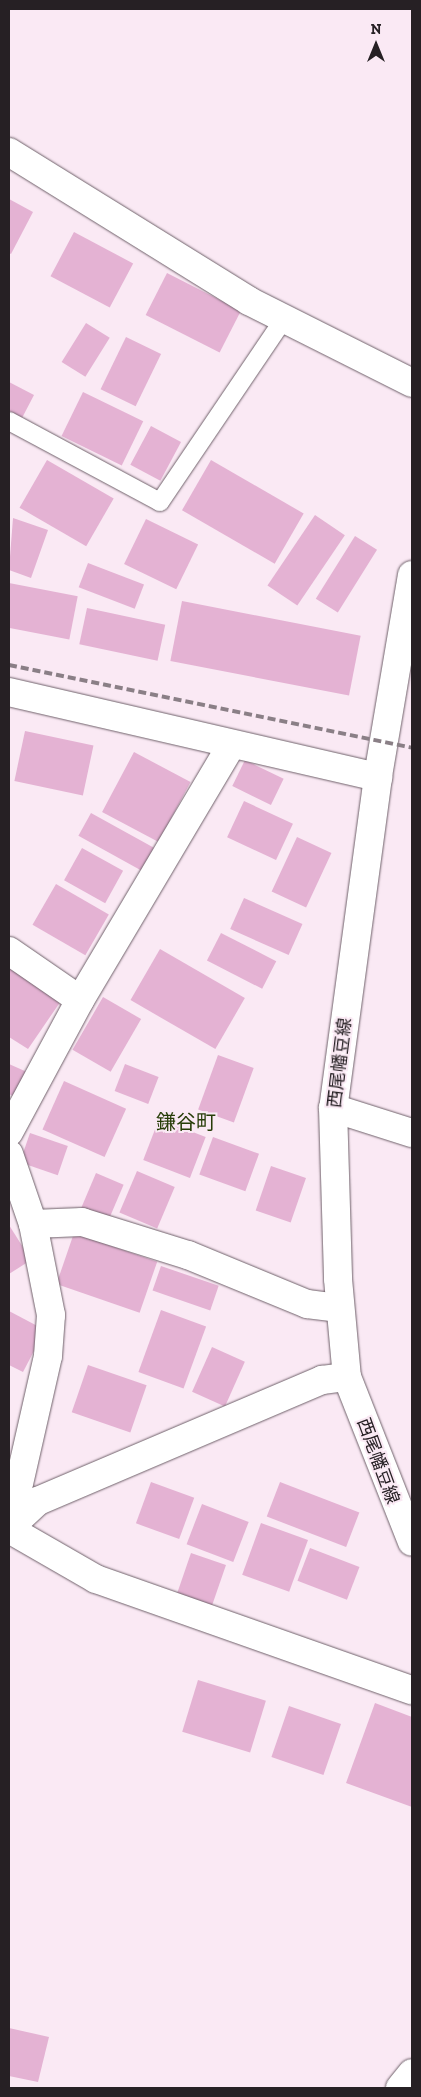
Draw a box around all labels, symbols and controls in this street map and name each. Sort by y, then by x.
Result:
north arrow [351,20,401,70]
text: N [371,21,381,38]
street label: 西尾幡豆線 [324,1017,356,1109]
district label: 鎌谷町 [156,1110,216,1134]
street label: 西尾幡豆線 [352,1415,404,1507]

